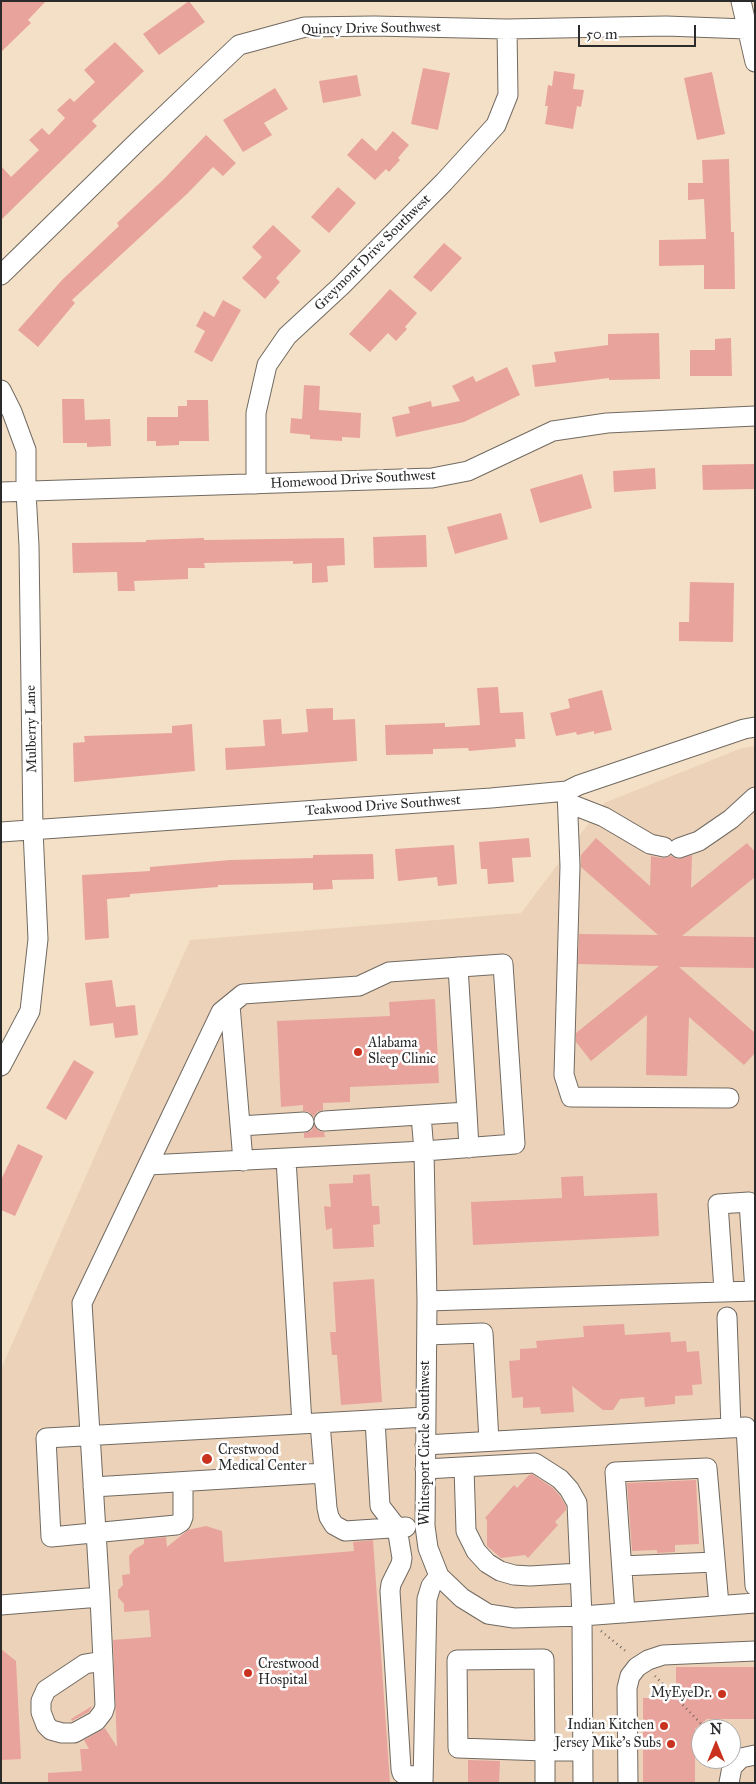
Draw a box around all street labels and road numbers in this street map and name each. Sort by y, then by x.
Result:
street label: Quincy Drive Southwest [301,19,441,39]
street label: Greymont Drive Southwest [311,191,435,315]
street label: Homewood Drive Southwest [270,467,436,493]
street label: Mulberry Lane [23,685,41,773]
street label: Teakwood Drive Southwest [305,792,461,820]
street label: Whitesport Circle Southwest [418,1360,434,1526]

